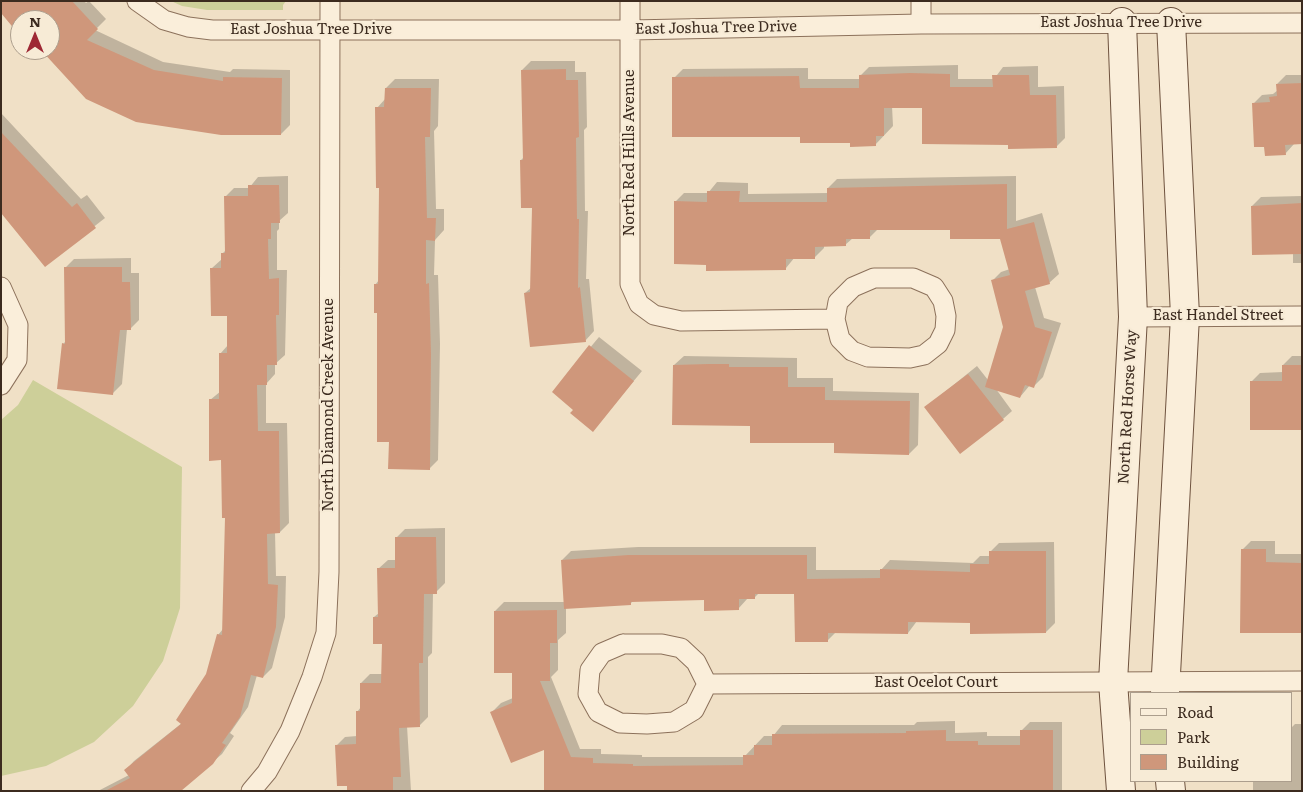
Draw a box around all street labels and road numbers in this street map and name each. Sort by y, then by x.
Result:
street label: East Joshua Tree Drive [1040,14,1202,32]
street label: East Joshua Tree Drive [635,18,797,38]
street label: East Joshua Tree Drive [230,21,392,39]
street label: North Red Hills Avenue [621,70,639,236]
street label: North Diamond Creek Avenue [320,298,338,512]
street label: East Handel Street [1152,307,1284,325]
street label: North Red Horse Way [1115,329,1141,485]
street label: East Ocelot Court [874,674,998,692]

